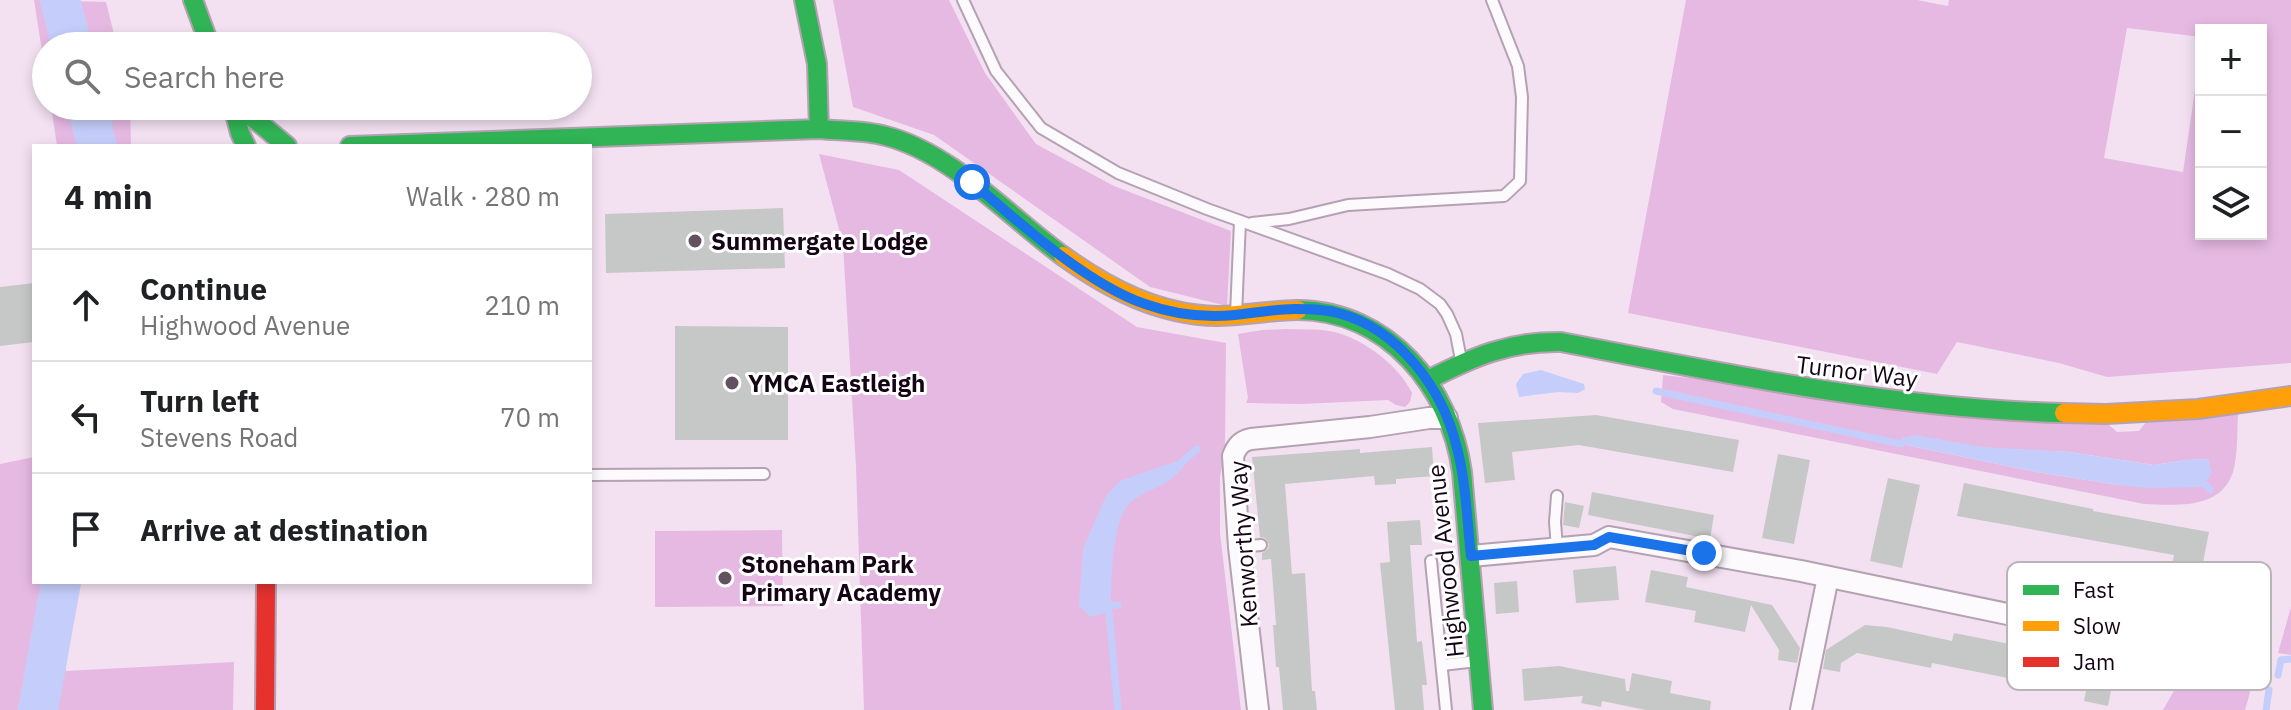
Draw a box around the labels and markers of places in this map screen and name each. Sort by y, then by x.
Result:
place label: Summergate Lodge [711,225,928,257]
marker: Summergate Lodge [686,232,704,250]
place label: YMCA Eastleigh [748,367,925,399]
marker: YMCA Eastleigh [723,374,741,392]
place label: Stoneham Park Primary Academy [741,548,941,608]
marker: Stoneham Park Primary Academy [716,569,734,587]

